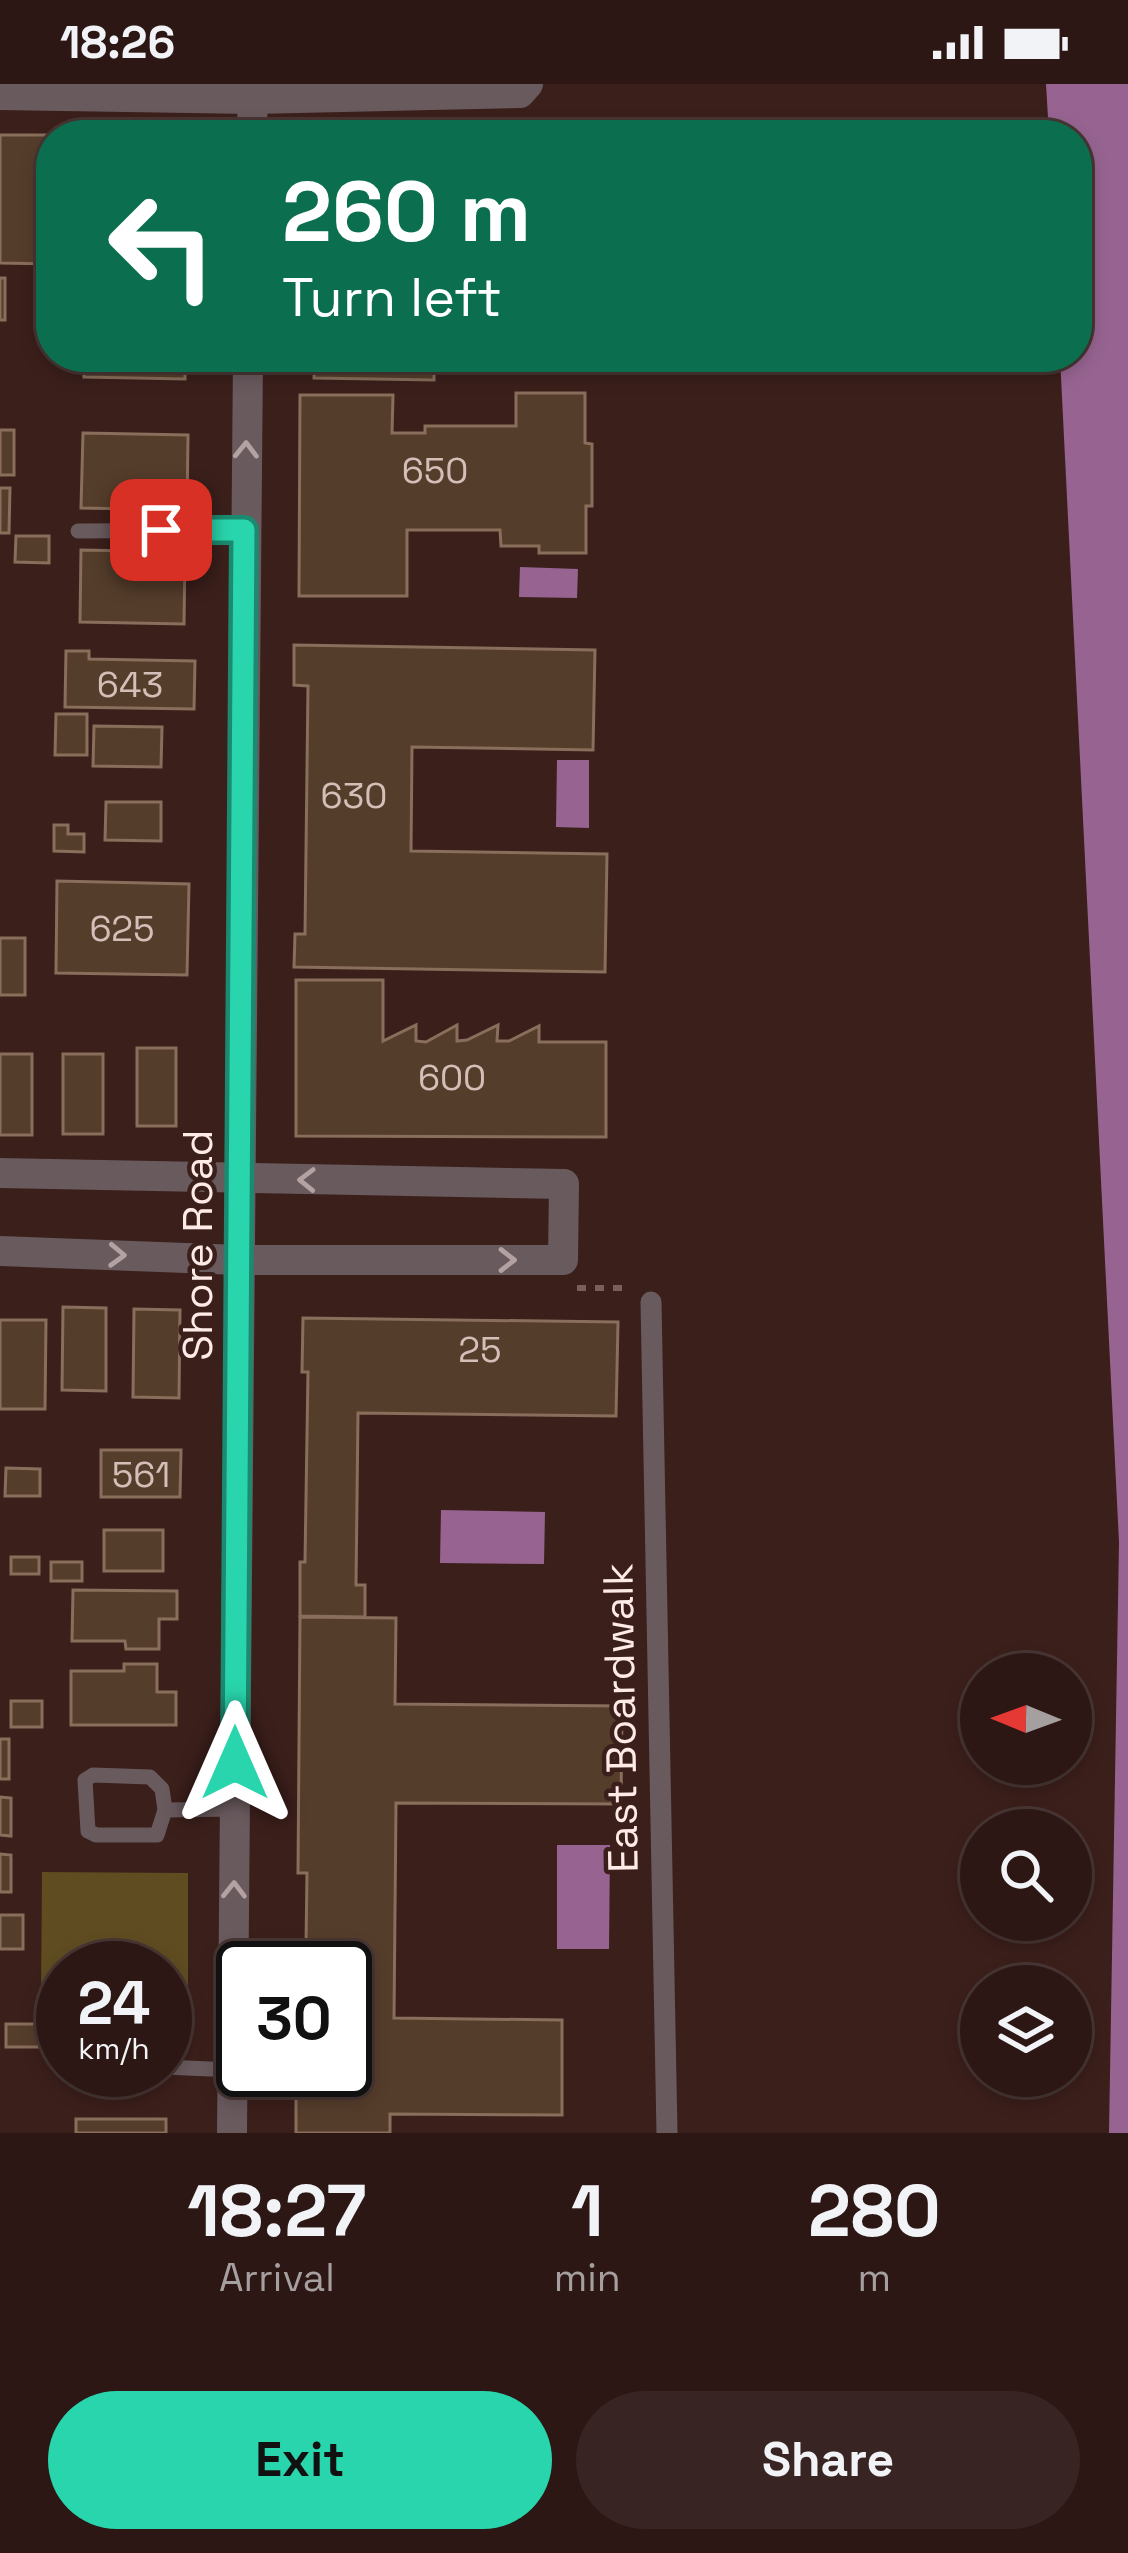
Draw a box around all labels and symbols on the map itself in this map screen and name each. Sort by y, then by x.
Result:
one-way arrow [233,440,259,458]
house number: 650 [402,448,468,494]
pin [110,479,212,581]
house number: 643 [97,662,163,708]
house number: 630 [321,773,387,819]
house number: 625 [89,906,155,952]
house number: 600 [418,1055,486,1101]
street label: Shore Road [171,1129,224,1361]
one-way arrow [297,1168,316,1194]
one-way arrow [108,1242,127,1268]
one-way arrow [499,1247,517,1273]
house number: 25 [458,1327,502,1373]
house number: 561 [112,1452,170,1498]
street label: East Boardwalk [591,1563,650,1873]
north arrow [960,1653,1092,1785]
position arrow [172,1700,298,1826]
one-way arrow [221,1880,247,1898]
speed limit sign: 30 [216,1941,372,2097]

